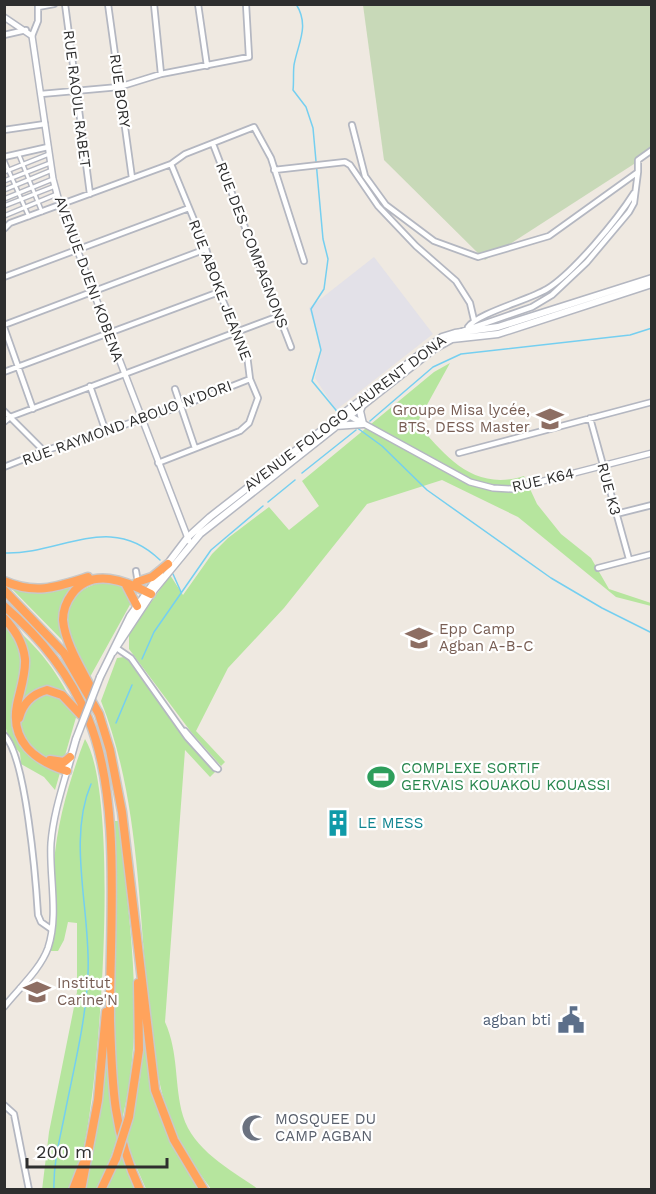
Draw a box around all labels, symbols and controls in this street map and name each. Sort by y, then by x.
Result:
street label: RUE RAOUL RABET [60,29,94,169]
street label: RUE BORY [106,53,134,130]
street label: RUE DES COMPAGNONS [212,159,292,331]
street label: AVENUE DJENI KOBENA [51,194,127,364]
street label: RUE ABOKE JEANNE [185,217,255,363]
street label: AVENUE FOLOGO LAURENT DONA [240,331,450,495]
street label: RUE RAYMOND ABOUO N'DORI [20,377,234,469]
place label: Groupe Misa lycée, BTS, DESS Master [392,401,530,436]
school or university icon: Groupe Misa lycée, BTS, DESS Master [535,404,565,434]
street label: RUE K3 [593,461,625,517]
street label: RUE K64 [510,464,576,496]
place label: Epp Camp Agban A-B-C [439,620,534,655]
school or university icon: Epp Camp Agban A-B-C [404,623,434,653]
place label: COMPLEXE SORTIF GERVAIS KOUAKOU KOUASSI [401,759,611,794]
sports icon: COMPLEXE SORTIF GERVAIS KOUAKOU KOUASSI [366,762,396,792]
building icon: LE MESS [323,808,353,838]
place label: LE MESS [358,814,423,832]
place label: Institut Carine'N [57,974,118,1009]
school or university icon: Institut Carine'N [22,977,52,1007]
public building icon: agban bti [556,1005,586,1035]
place label: agban bti [483,1011,551,1029]
place label: MOSQUEE DU CAMP AGBAN [275,1110,376,1145]
mosque icon: MOSQUEE DU CAMP AGBAN [240,1113,270,1143]
scale bar [27,1131,166,1169]
text: 200 m [36,1141,92,1162]

